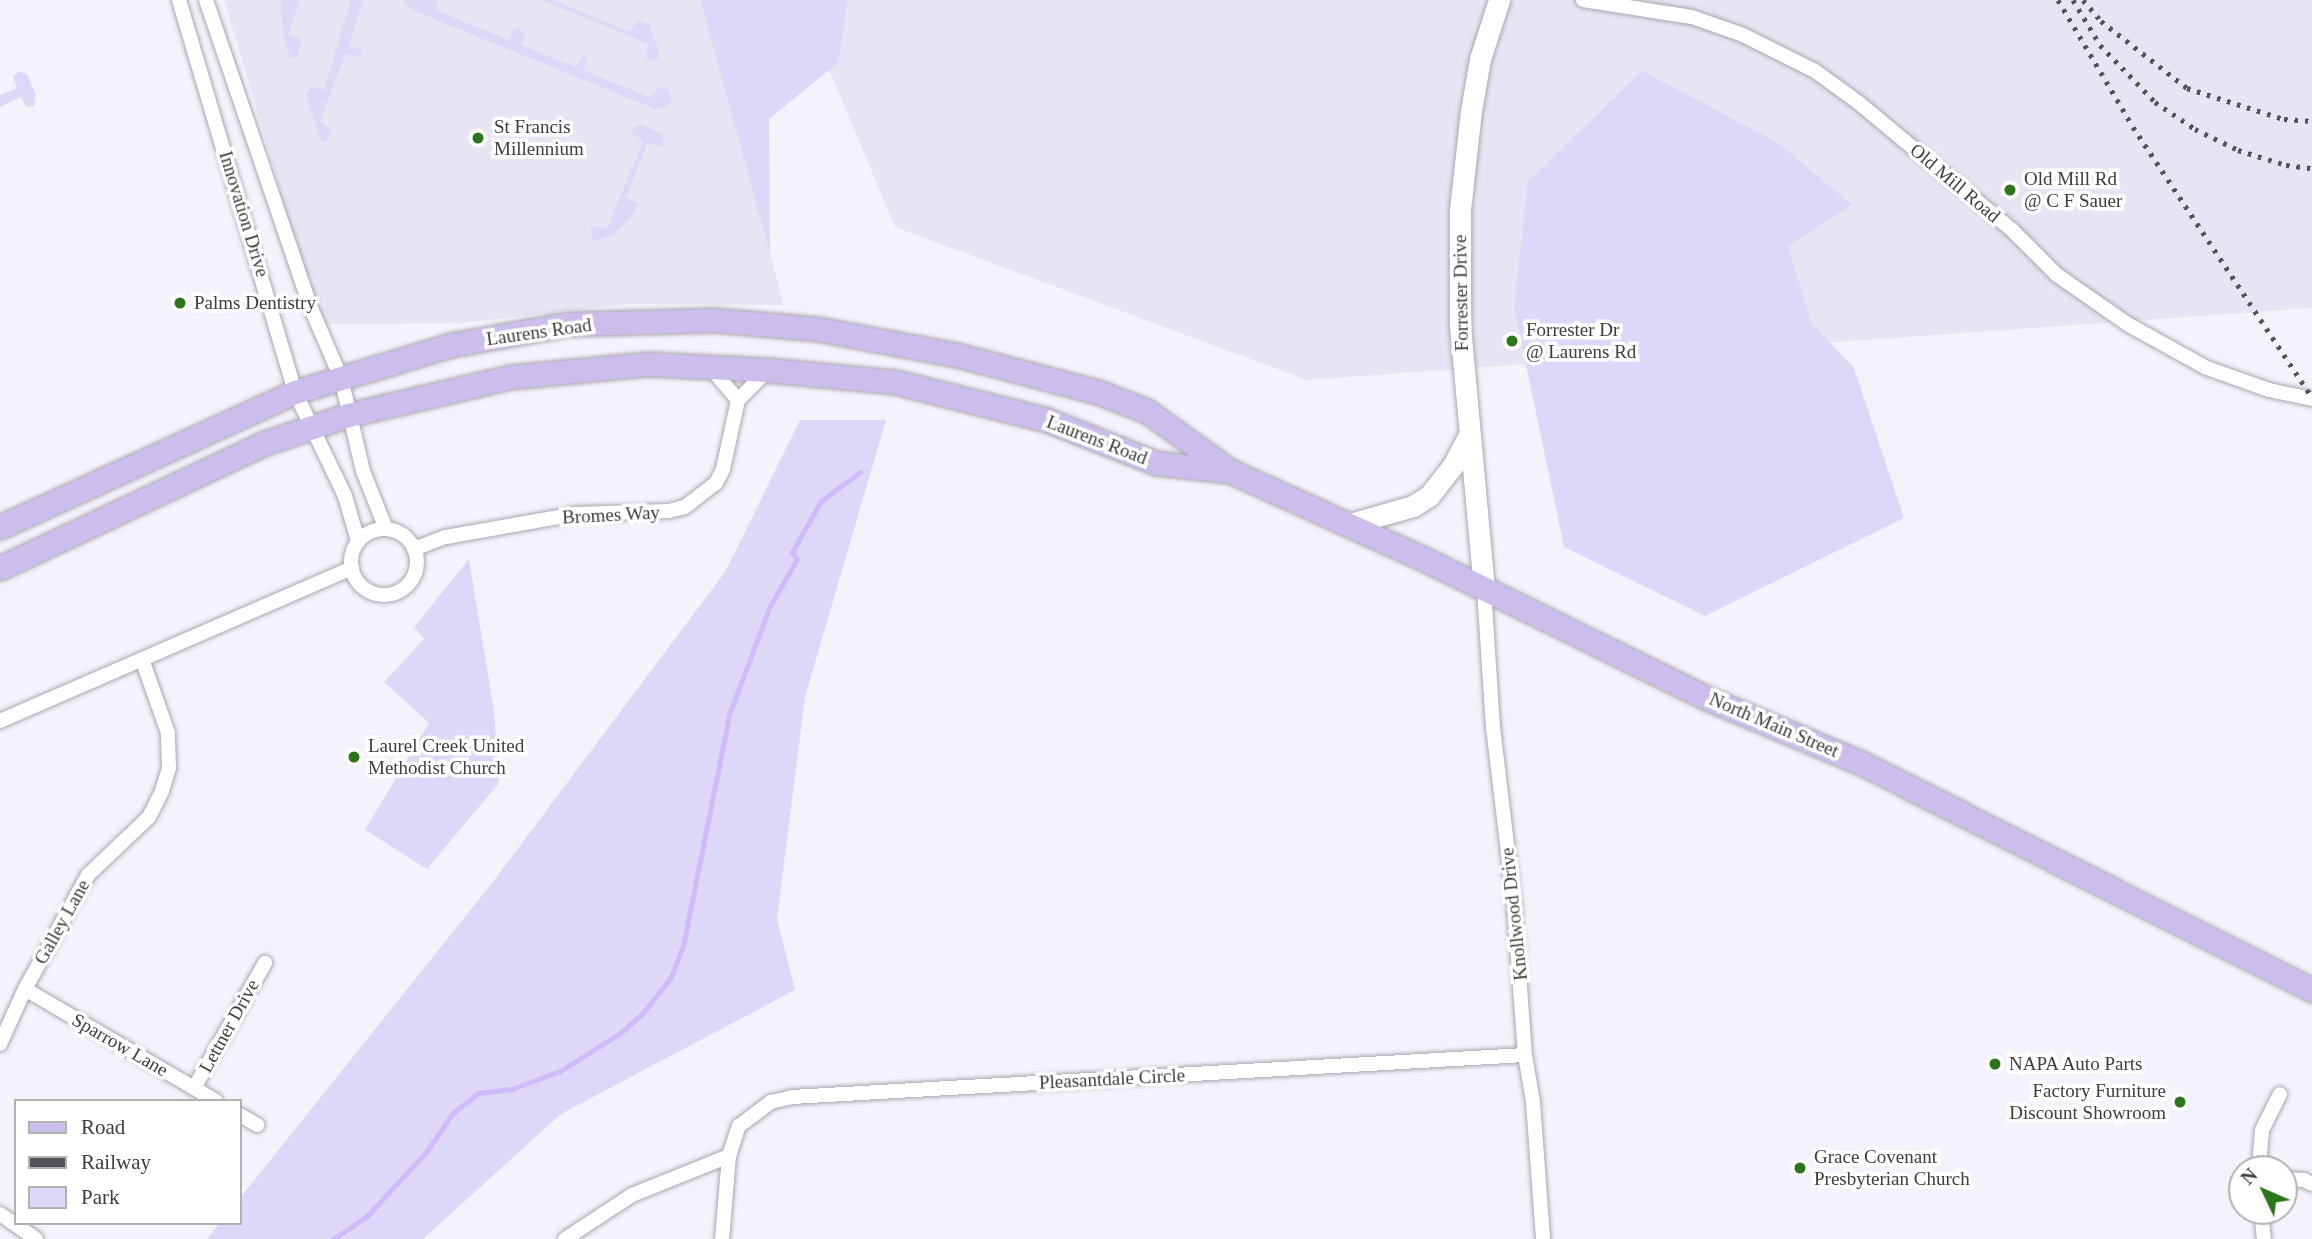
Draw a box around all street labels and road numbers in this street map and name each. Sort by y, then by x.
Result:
street label: Old Mill Road [1905,139,2005,227]
street label: Innovation Drive [214,148,274,280]
street label: Forrester Drive [1449,235,1473,351]
street label: Laurens Road [485,313,593,351]
street label: Laurens Road [1043,410,1151,470]
street label: Bromes Way [561,501,661,529]
street label: North Main Street [1706,687,1842,763]
street label: Knollwood Drive [1496,846,1532,982]
street label: Galley Lane [29,876,95,968]
street label: Lettner Drive [194,975,264,1077]
street label: Sparrow Lane [68,1008,172,1082]
street label: Pleasantdale Circle [1038,1064,1186,1094]

